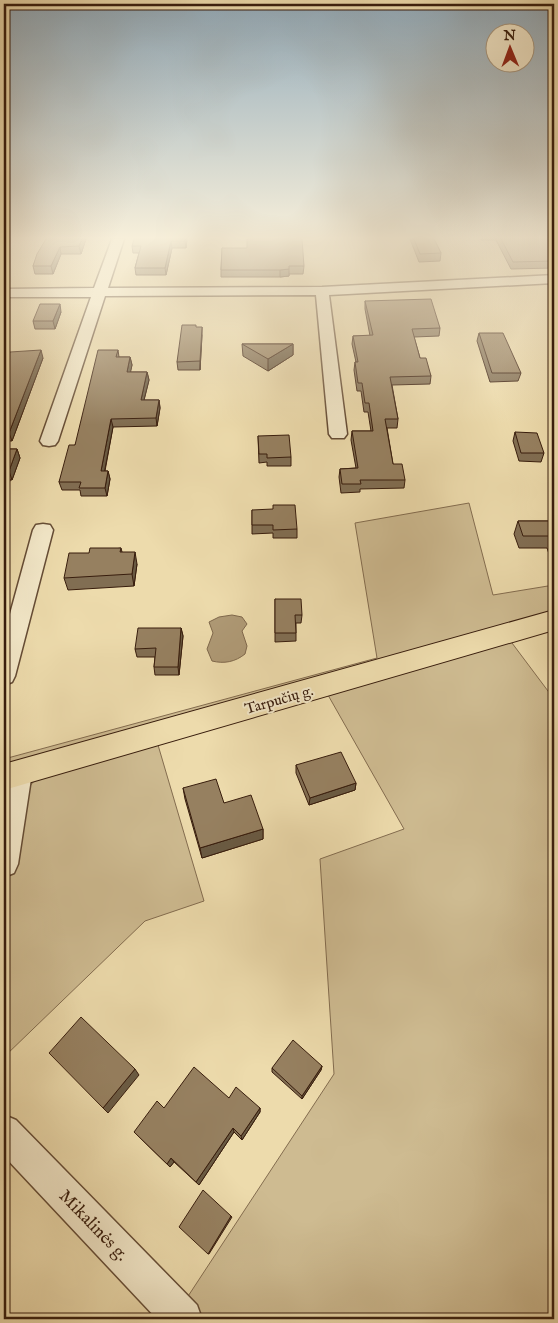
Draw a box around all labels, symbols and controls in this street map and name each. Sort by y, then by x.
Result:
north arrow [486,22,536,72]
text: N [503,27,516,45]
street label: Tarpučių g. [243,681,315,719]
street label: Mikalinės g. [53,1185,133,1267]

